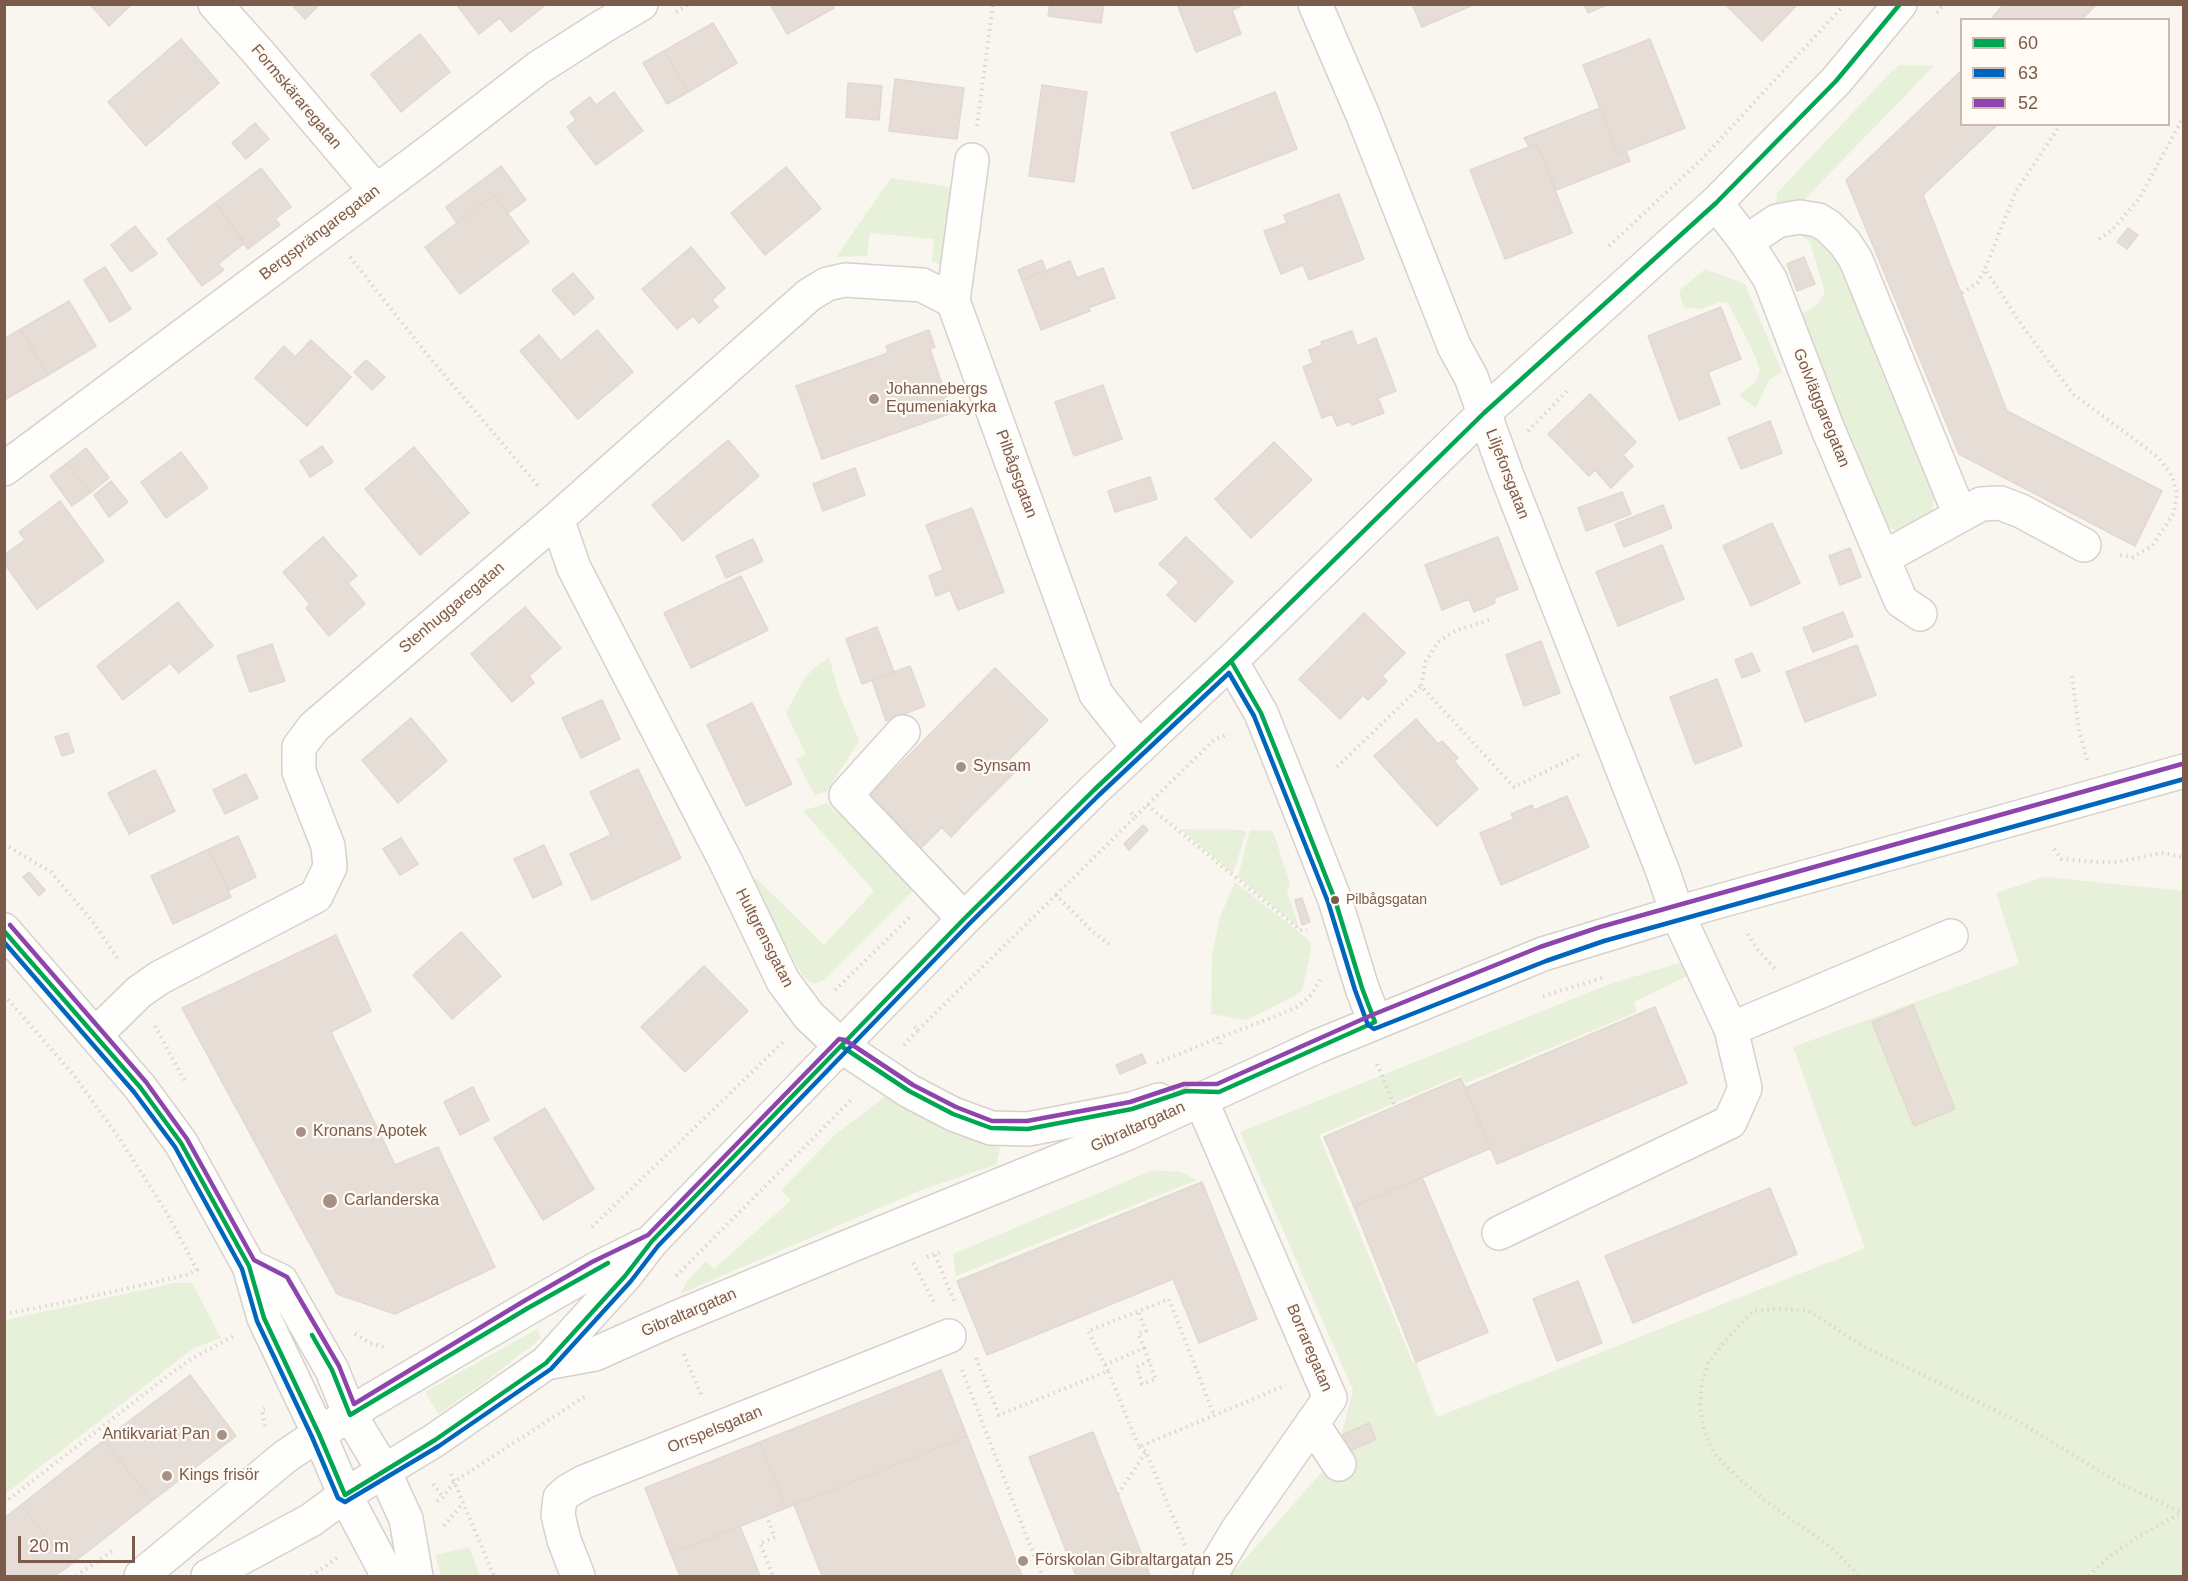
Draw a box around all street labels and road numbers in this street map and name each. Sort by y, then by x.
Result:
street label: Formskäraregatan [247,41,345,153]
street label: Bergsprängaregatan [256,181,384,285]
street label: Golvläggaregatan [1788,346,1854,470]
street label: Liljeforsgatan [1481,426,1533,522]
street label: Pilbågsgatan [991,427,1041,521]
street label: Stenhuggaregatan [395,558,509,658]
street label: Hultgrensgatan [731,885,797,991]
street label: Gibraltargatan [1088,1098,1188,1156]
street label: Gibraltargatan [639,1284,739,1342]
street label: Borraregatan [1282,1301,1336,1395]
street label: Orrspelsgatan [665,1402,765,1458]

